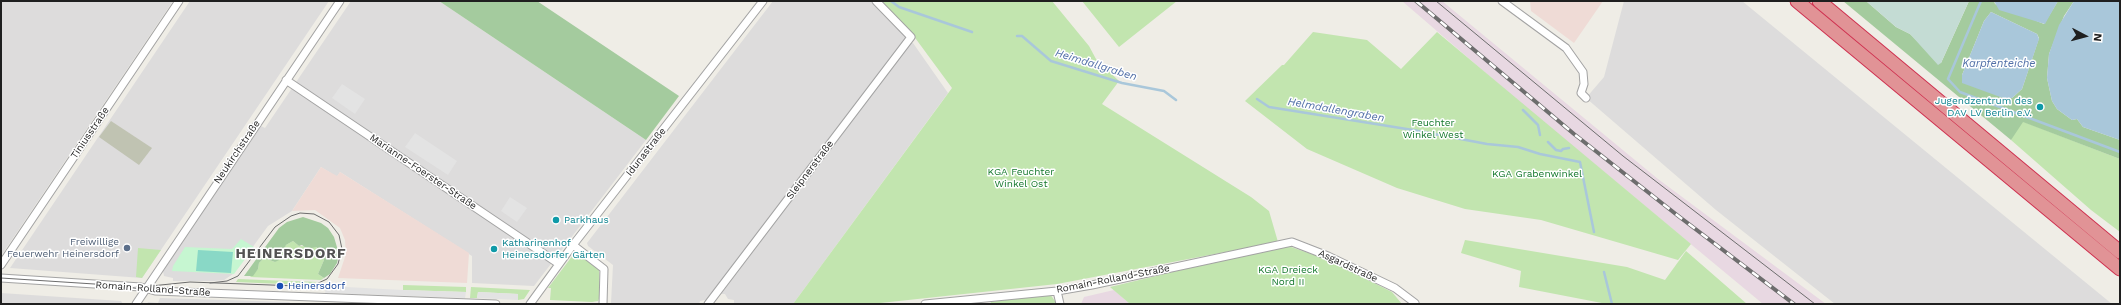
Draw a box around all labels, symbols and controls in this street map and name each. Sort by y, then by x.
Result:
north arrow [2065,16,2105,56]
text: N [2091,33,2104,42]
water label: Heimdallgraben [1054,46,1138,84]
water label: Karpfenteiche [1962,57,2036,71]
water label: Helmdallengraben [1287,95,1385,125]
place label: Jugendzentrum des DAV LV Berlin e.V. [1935,95,2032,118]
marker: Jugendzentrum des DAV LV Berlin e.V. [2035,102,2045,112]
street label: Tiniusstraße [68,105,112,161]
park label: Feuchter Winkel West [1403,117,1463,140]
street label: Neukirchstraße [211,118,263,186]
street label: Idunastraße [623,125,669,179]
street label: Marianne-Foerster-Straße [367,132,479,212]
street label: Sleipnerstraße [784,138,836,202]
park label: KGA Feuchter Winkel Ost [988,166,1054,190]
park label: KGA Grabenwinkel [1492,168,1582,180]
place label: Parkhaus [564,214,609,226]
marker: Parkhaus [551,215,561,225]
place label: Freiwillige Feuerwehr Heinersdorf [7,236,119,260]
place label: Katharinenhof Heinersdorfer Gärten [502,237,605,260]
marker: Freiwillige Feuerwehr Heinersdorf [122,243,132,253]
marker: Katharinenhof Heinersdorfer Gärten [489,244,499,254]
district label: HEINERSDORF [235,246,347,262]
street label: Asgardstraße [1316,247,1380,285]
street label: Romain-Rolland-Straße [1055,262,1171,296]
park label: KGA Dreieck Nord II [1258,264,1318,288]
street label: Romain-Rolland-Straße [95,279,211,299]
place label: Heinersdorf [288,280,345,292]
marker: Heinersdorf [275,281,285,291]

